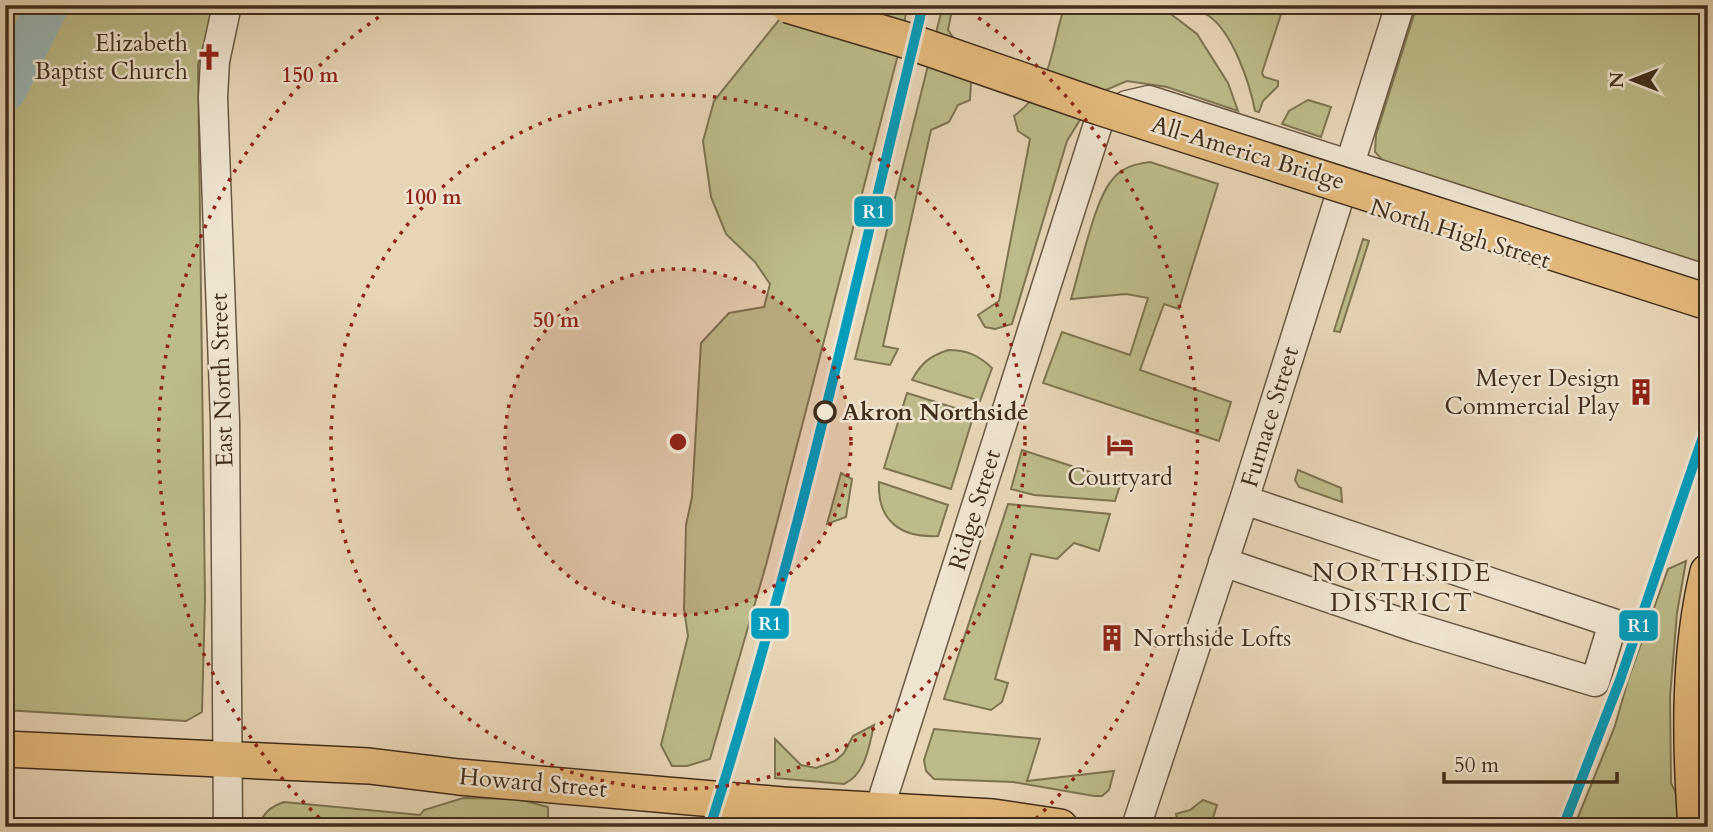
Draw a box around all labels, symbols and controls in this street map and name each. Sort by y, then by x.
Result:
place label: Elizabeth Baptist Church [35,27,188,88]
church icon: Elizabeth Baptist Church [194,42,224,72]
north arrow [1598,46,1668,116]
text: 150 m [281,61,339,90]
text: N [1604,71,1630,88]
street label: All-America Bridge [1147,108,1349,198]
text: 100 m [404,183,462,212]
street label: North High Street [1366,191,1555,277]
line badge: R1 [853,195,894,228]
text: R1 [862,199,886,225]
street label: East North Street [202,292,242,468]
text: 50 m [533,306,580,335]
street label: Furnace Street [1233,342,1307,491]
place label: Meyer Design Commercial Play [1444,362,1620,423]
building icon: Meyer Design Commercial Play [1626,377,1656,407]
place label: Akron Northside [842,396,1029,429]
marker: Akron Northside [814,401,836,423]
centre of rings [666,430,690,454]
hotel icon: Courtyard [1105,430,1135,460]
street label: Ridge Street [941,445,1009,574]
place label: Courtyard [1067,461,1173,494]
district label: NORTHSIDE DISTRICT [1312,555,1492,620]
line badge: R1 [750,607,790,640]
line badge: R1 [1618,609,1659,642]
text: R1 [758,611,782,637]
text: R1 [1627,613,1651,639]
place label: Northside Lofts [1133,622,1291,655]
building icon: Northside Lofts [1097,623,1127,653]
scale bar [1444,741,1617,785]
text: 50 m [1454,751,1499,780]
street label: Howard Street [458,760,609,806]

